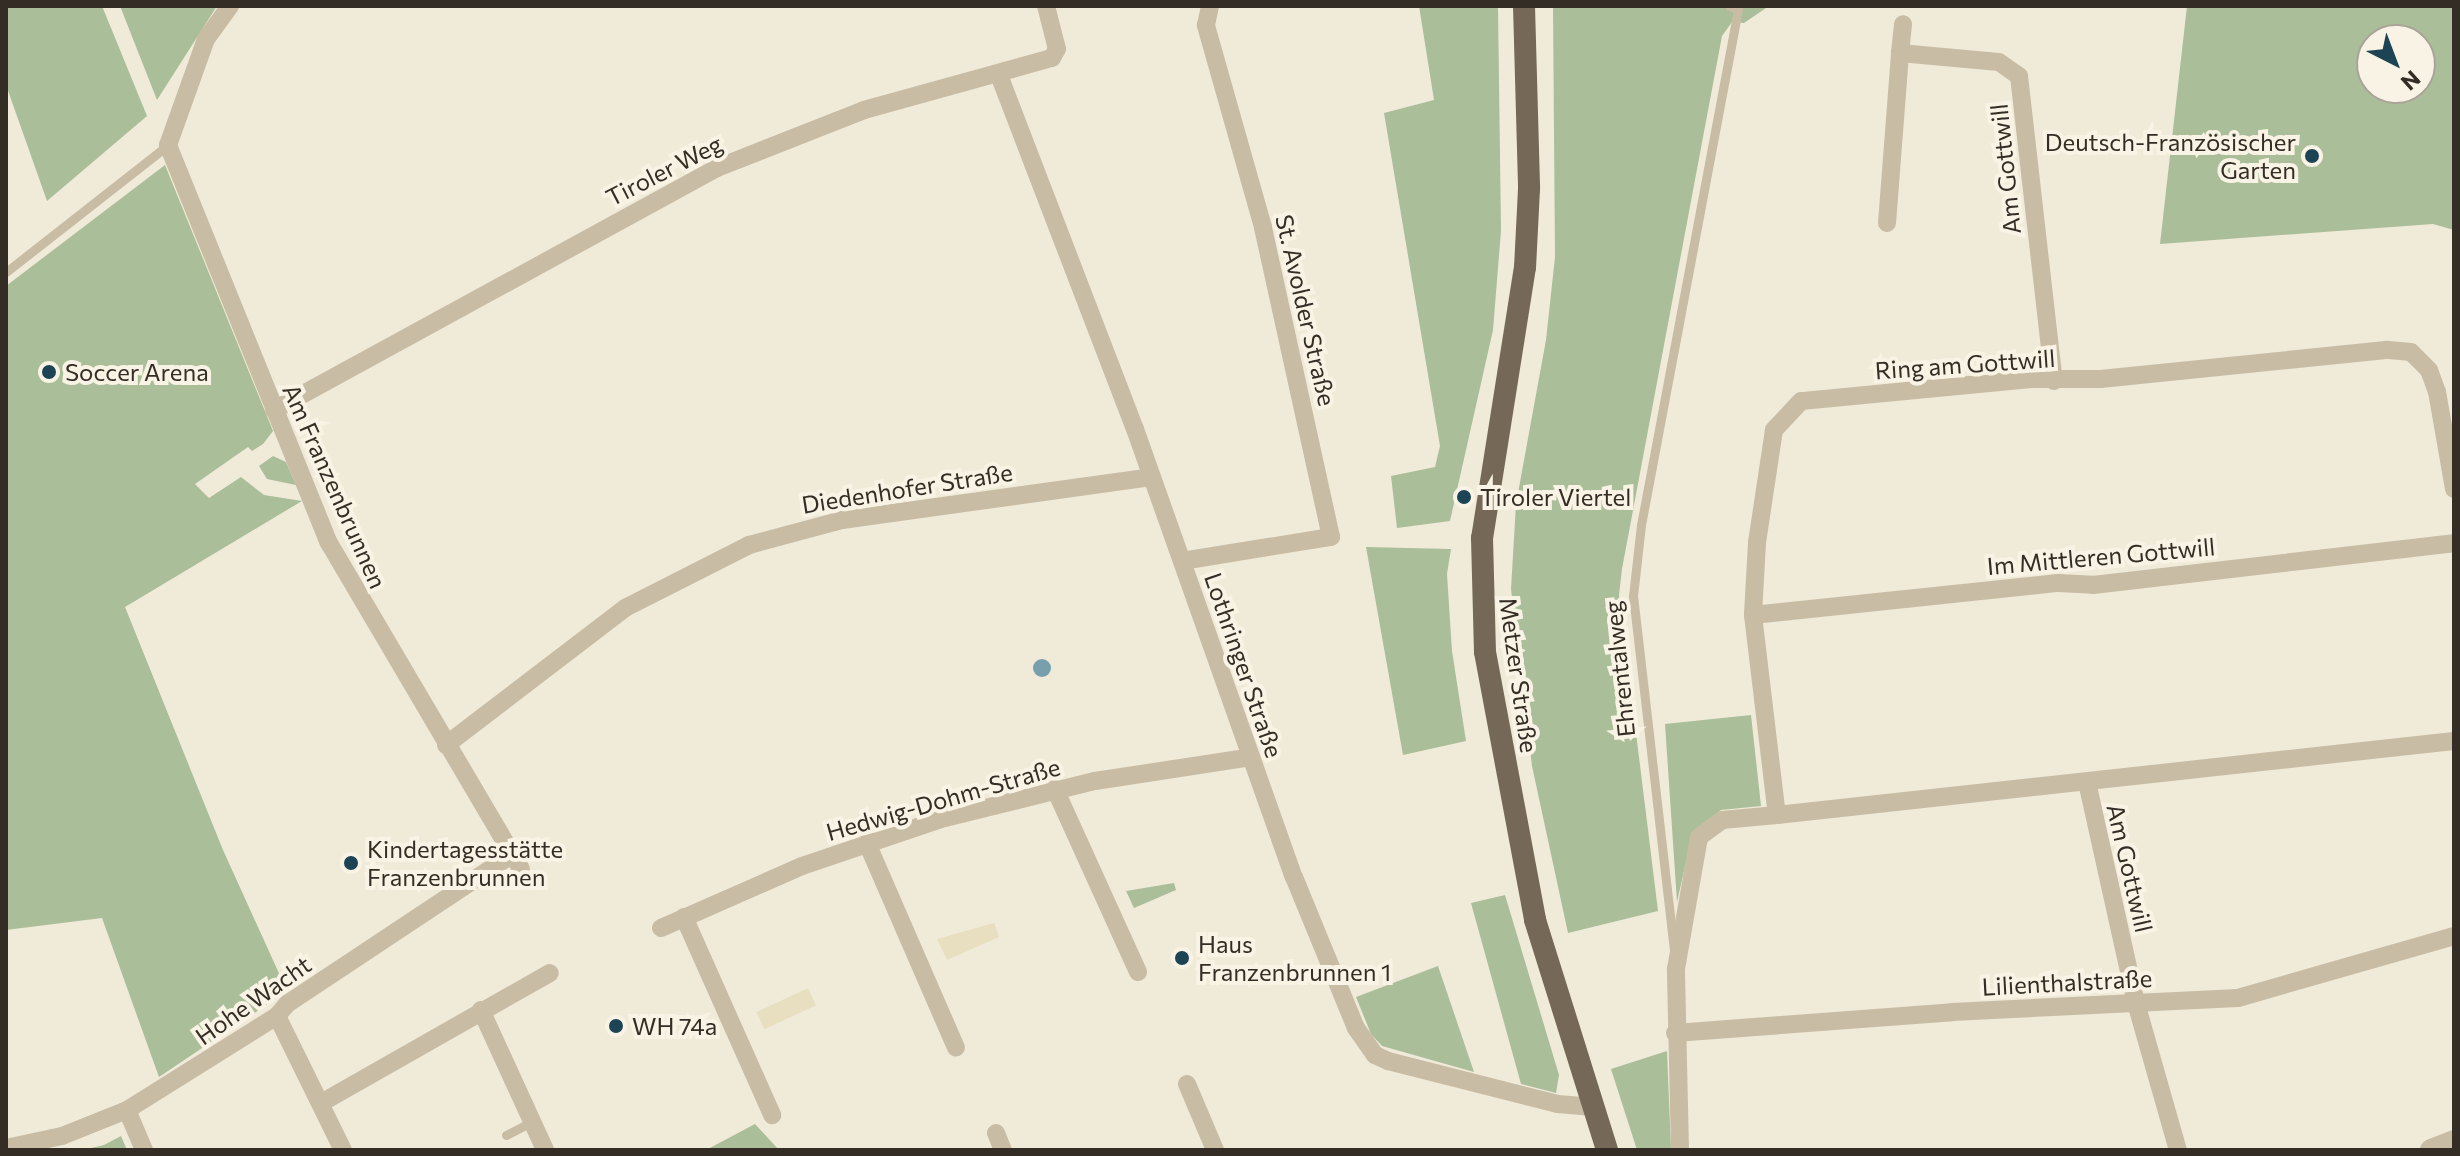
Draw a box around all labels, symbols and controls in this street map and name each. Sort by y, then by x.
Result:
north arrow [2356,24,2436,104]
text: N [2396,65,2426,96]
street label: Am Gottwill [1984,102,2026,236]
street label: Tiroler Weg [601,128,727,212]
place label: Deutsch-Französischer Garten [2045,128,2296,184]
marker: Deutsch-Französischer Garten [2303,147,2321,165]
street label: St. Avolder Straße [1270,212,1342,408]
street label: Ring am Gottwill [1874,343,2056,385]
place label: Soccer Arena [65,358,209,386]
marker: Soccer Arena [40,363,58,381]
street label: Am Franzenbrunnen [277,379,393,593]
street label: Diedenhofer Straße [799,457,1015,519]
place label: Tiroler Viertel [1480,483,1631,511]
marker: Tiroler Viertel [1455,488,1473,506]
street label: Im Mittleren Gottwill [1986,532,2216,580]
street label: Lothringer Straße [1199,569,1289,761]
street label: Metzer Straße [1494,595,1544,755]
street label: Ehrentalweg [1598,600,1640,738]
street label: Hedwig-Dohm-Straße [823,752,1063,846]
street label: Am Gottwill [2101,801,2159,935]
place label: Kindertagesstätte Franzenbrunnen [367,835,563,891]
marker: Kindertagesstätte Franzenbrunnen [342,854,360,872]
place label: Haus Franzenbrunnen 1 [1198,930,1391,986]
marker: Haus Franzenbrunnen 1 [1173,949,1191,967]
street label: Hohe Wacht [190,950,316,1050]
street label: Lilienthalstraße [1981,963,2153,1001]
place label: WH 74a [632,1012,717,1040]
marker: WH 74a [607,1017,625,1035]

